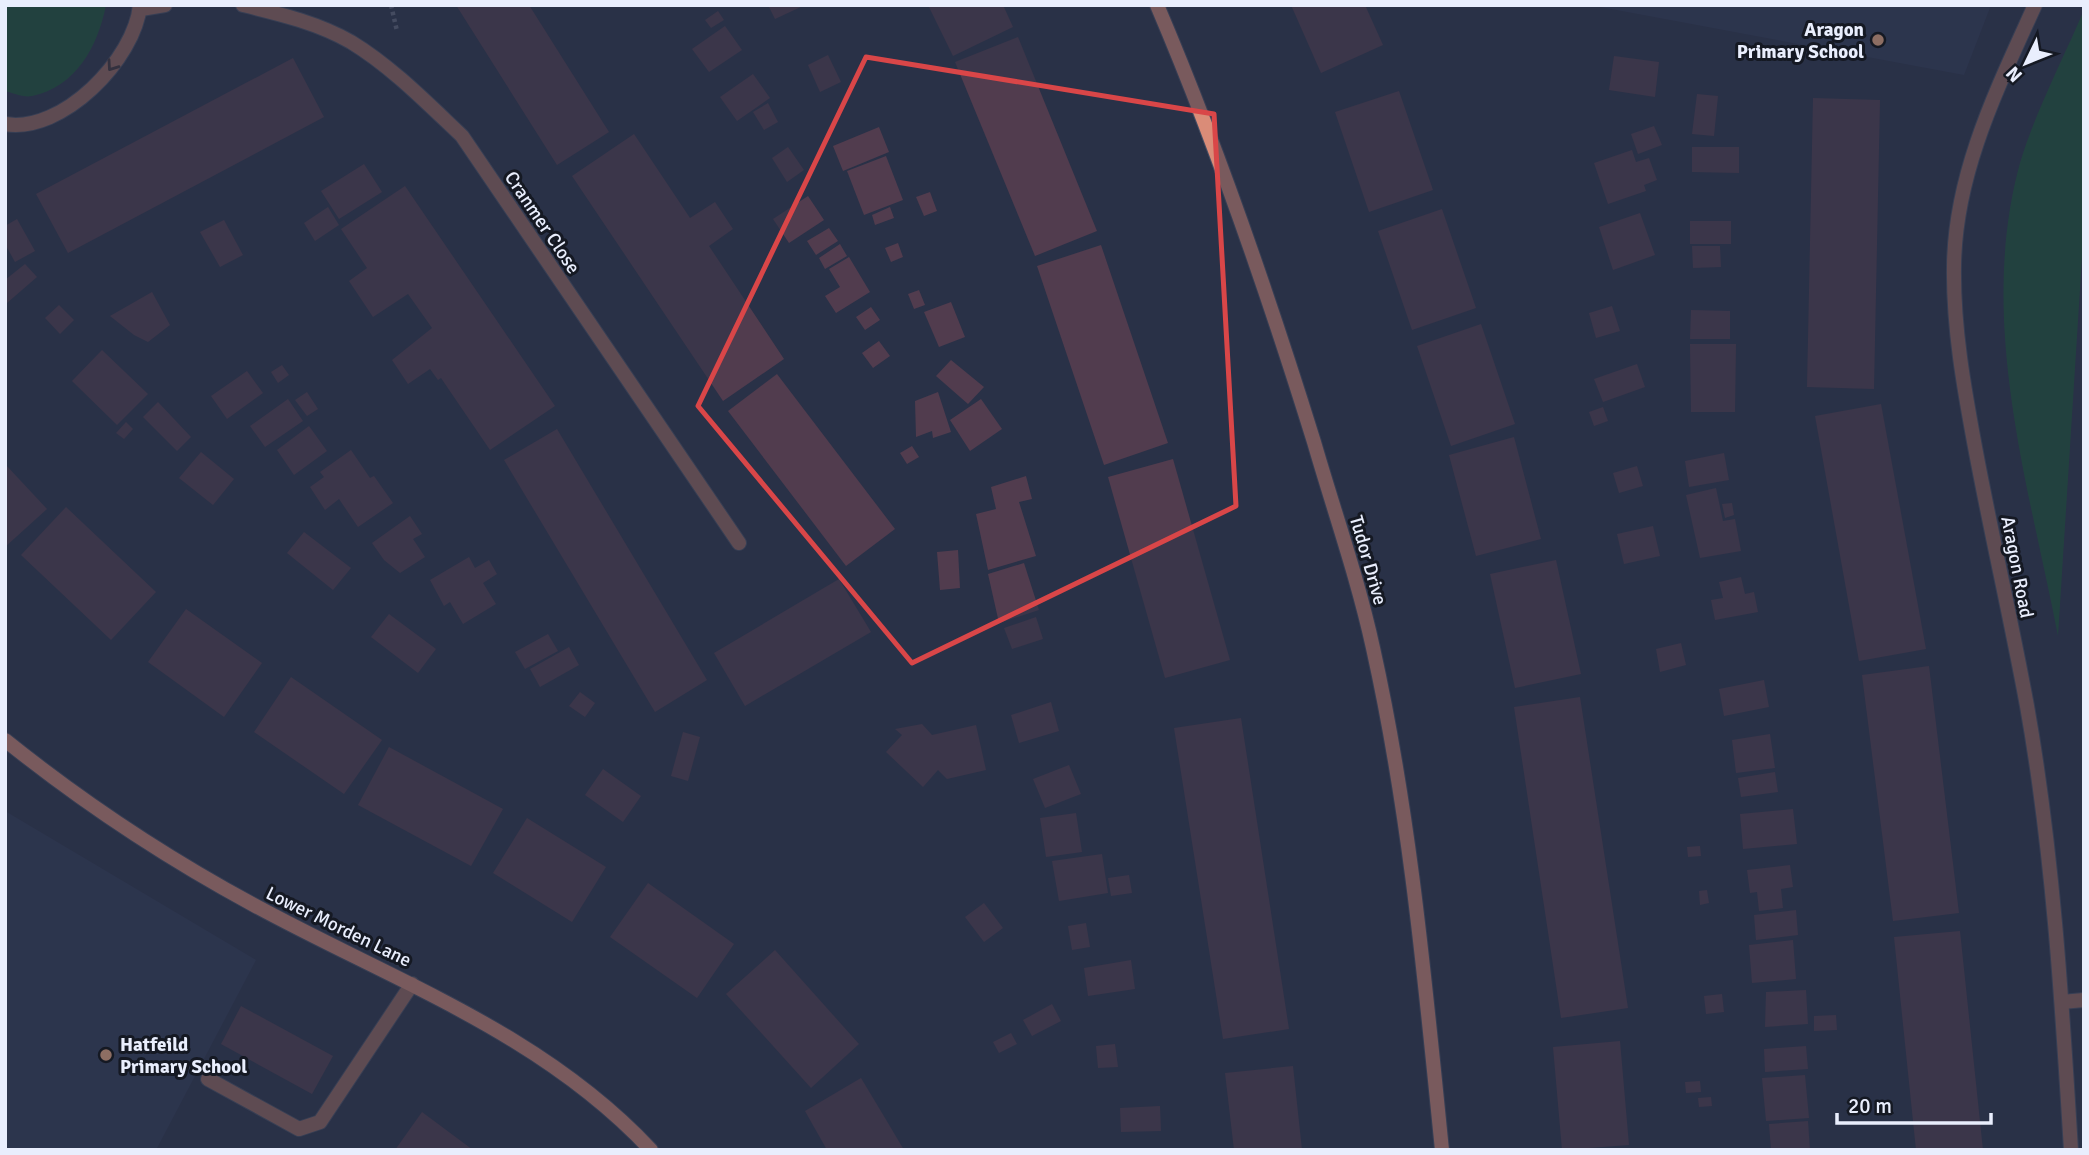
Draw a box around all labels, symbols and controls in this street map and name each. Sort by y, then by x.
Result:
place label: Aragon Primary School [1737,18,1864,64]
north arrow [1991,28,2061,98]
marker: Aragon Primary School [1870,32,1886,48]
one-way arrow [108,58,120,71]
text: N [2001,61,2028,87]
street label: Cranmer Close [499,167,585,278]
street label: Tudor Drive [1344,513,1392,608]
street label: Aragon Road [1995,514,2039,620]
street label: Lower Morden Lane [262,881,415,972]
place label: Hatfeild Primary School [120,1033,247,1079]
marker: Hatfeild Primary School [98,1047,114,1063]
scale bar [1837,1082,1991,1126]
text: 20 m [1848,1093,1892,1119]

